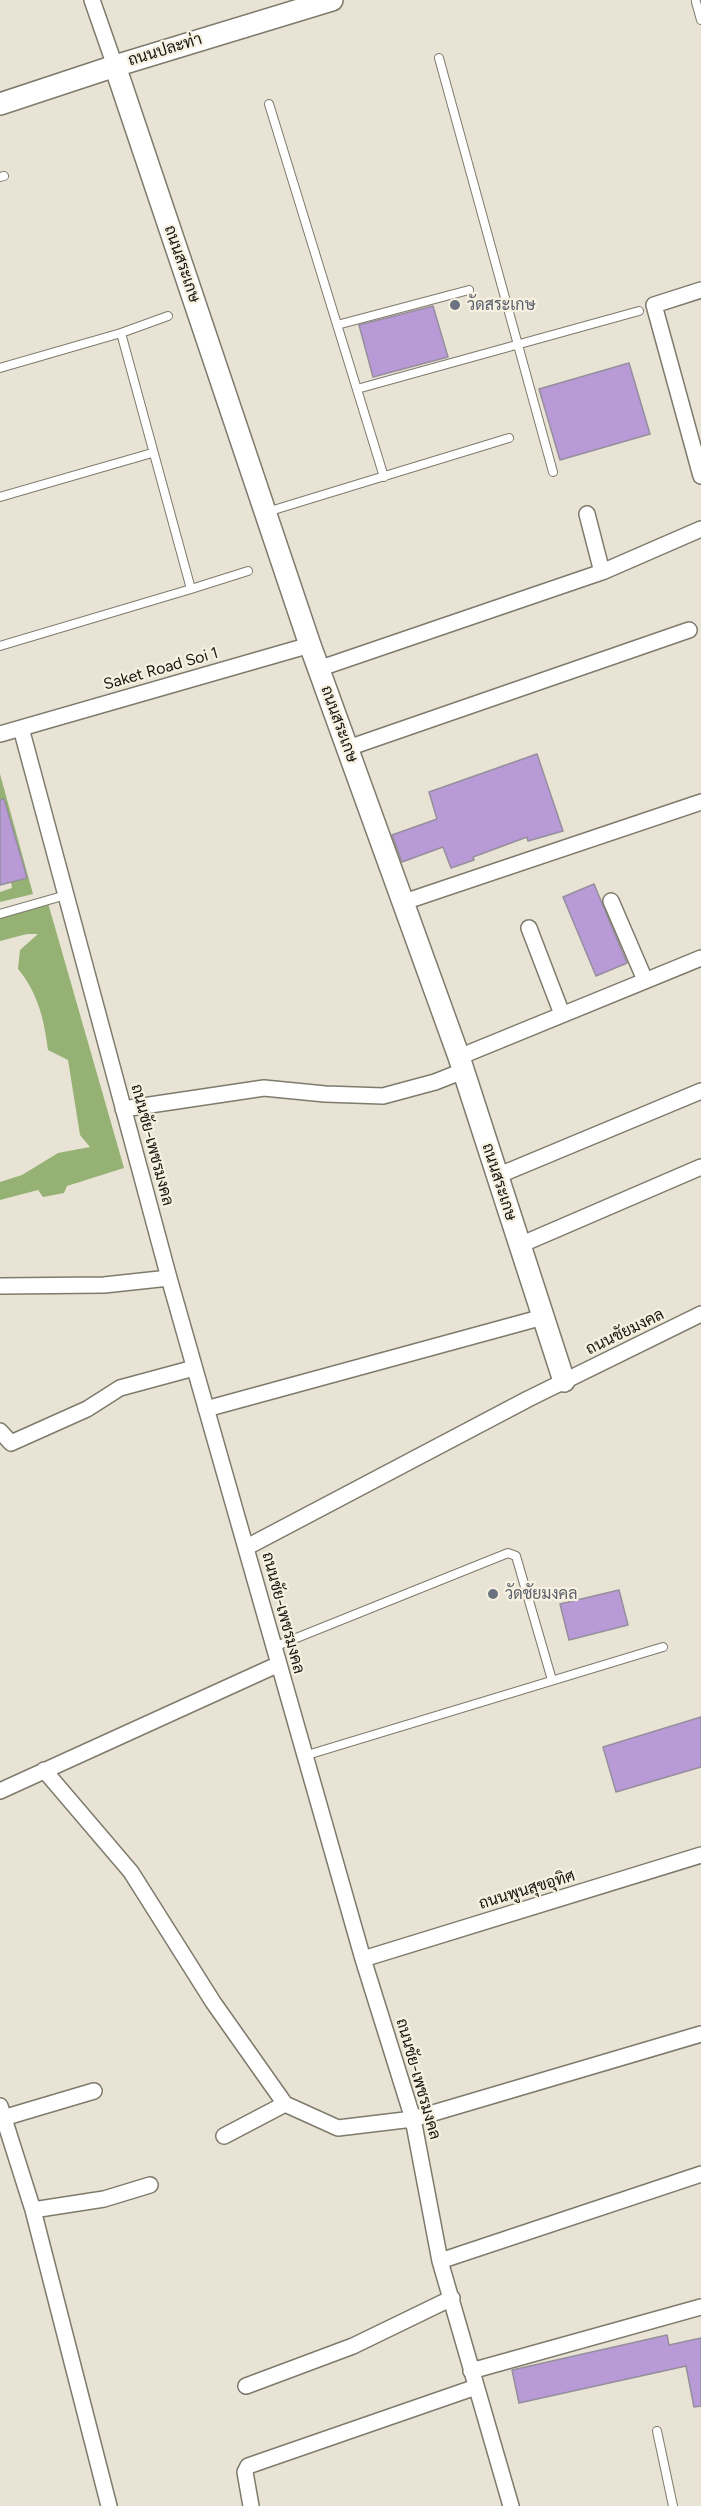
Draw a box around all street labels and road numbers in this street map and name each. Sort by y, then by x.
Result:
street label: ถนนปละท่า [126,30,204,70]
street label: ถนนสระเกษ [160,223,204,305]
street label: Saket Road Soi 1 [101,643,221,695]
street label: ถนนสระเกษ [316,683,362,765]
street label: ถนนชัย-เพชรมงคล [127,1082,177,1208]
street label: ถนนสระเกษ [477,1141,521,1223]
street label: ถนนชัยมงคล [583,1305,667,1359]
street label: ถนนชัย-เพชรมงคล [258,1550,308,1676]
street label: ถนนพูนสุขอุทิศ [477,1866,577,1914]
street label: ถนนชัย-เพชรมงคล [392,2016,444,2142]

